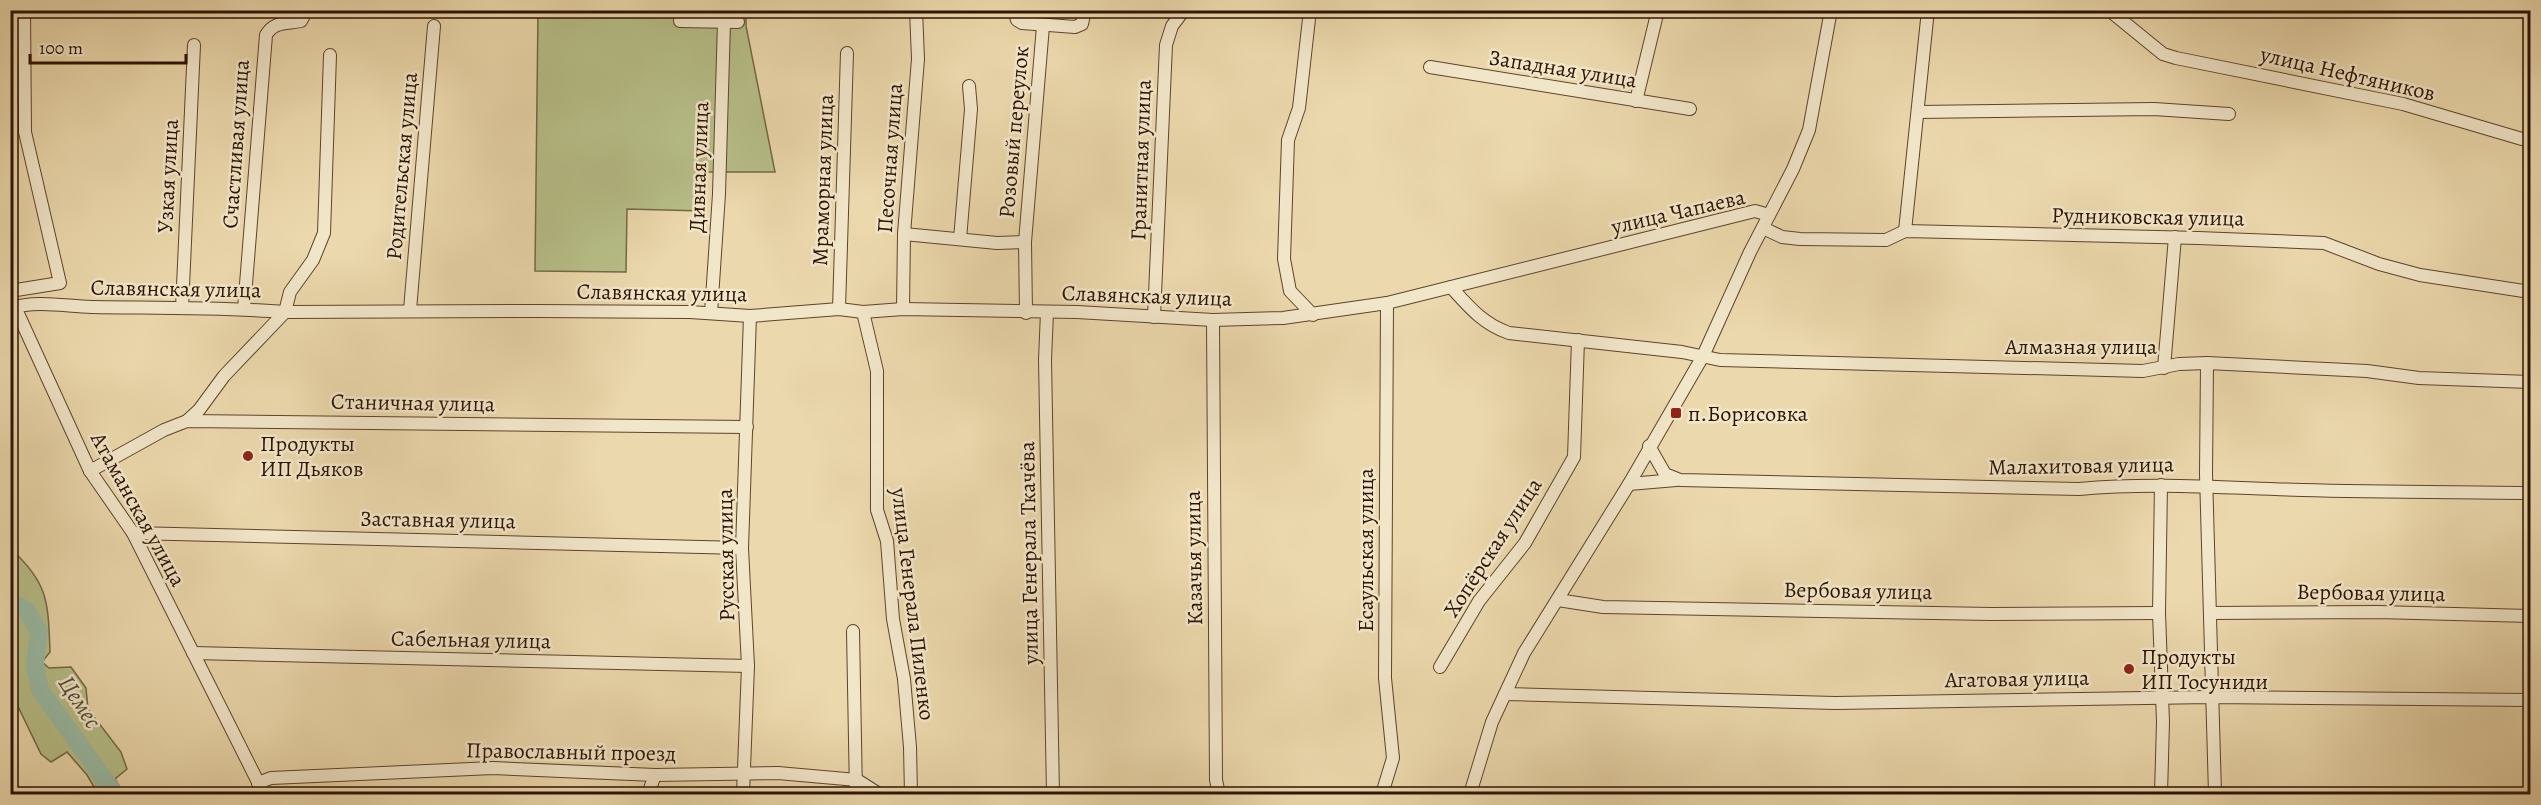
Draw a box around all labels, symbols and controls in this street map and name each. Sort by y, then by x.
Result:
scale bar [30,27,186,65]
text: 100 m [39,36,83,60]
street label: улица Нефтяников [2256,39,2438,109]
street label: Западная улица [1487,42,1640,96]
street label: Розовый переулок [992,45,1036,219]
street label: Счастливая улица [215,58,257,230]
street label: Родительская улица [379,70,425,261]
street label: Гранитная улица [1123,78,1159,241]
street label: Песочная улица [870,81,910,234]
street label: Мраморная улица [805,93,841,266]
street label: Дивная улица [682,100,716,233]
street label: Узкая улица [150,117,186,234]
street label: улица Чапаева [1607,182,1749,242]
street label: Рудниковская улица [2051,200,2246,234]
street label: Славянская улица [90,273,262,306]
street label: Славянская улица [576,277,748,310]
street label: Славянская улица [1061,278,1234,314]
street label: Алмазная улица [2004,332,2158,362]
street label: Станичная улица [331,387,496,419]
place label: п.Борисовка [1688,399,1809,429]
marker: п.Борисовка [1669,406,1683,420]
street label: Атаманская улица [83,426,193,593]
place label: Продукты ИП Дьяков [260,429,363,484]
street label: улица Генерала Ткачёва [1012,440,1046,666]
marker: Продукты ИП Дьяков [241,449,255,463]
street label: Малахитовая улица [1988,449,2175,483]
street label: Есаульская улица [1351,467,1381,632]
street label: Хопёрская улица [1436,471,1550,623]
street label: улица Генерала Пиленко [884,485,942,722]
street label: Русская улица [710,487,742,622]
street label: Казачья улица [1178,489,1210,626]
street label: Заставная улица [360,504,517,536]
street label: Вербовая улица [1783,575,1934,607]
street label: Вербовая улица [2296,577,2447,609]
street label: Сабельная улица [391,624,552,656]
place label: Продукты ИП Тосуниди [2141,642,2268,697]
marker: Продукты ИП Тосуниди [2122,662,2136,676]
street label: Агатовая улица [1944,663,2090,695]
water label: Цемес [51,669,109,735]
street label: Православный проезд [466,735,677,769]

